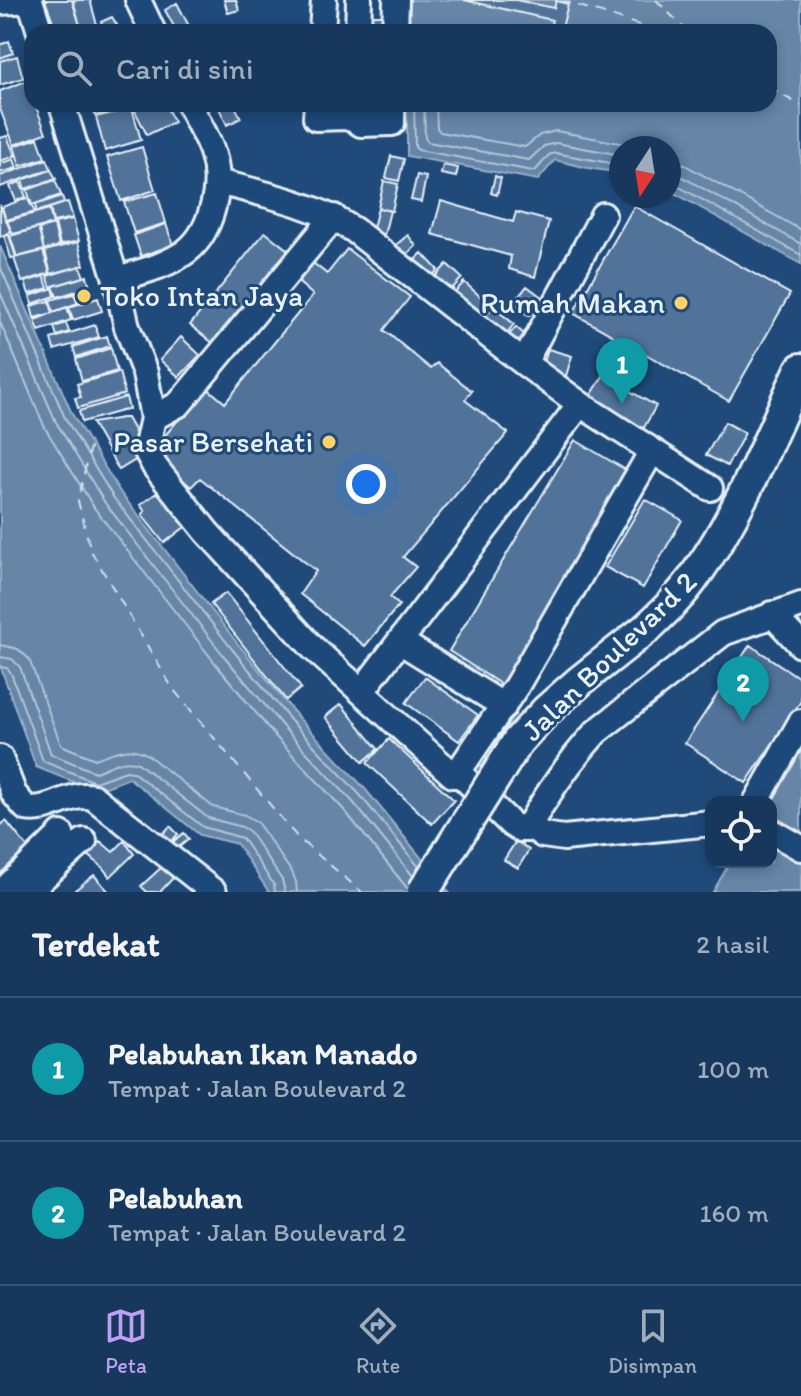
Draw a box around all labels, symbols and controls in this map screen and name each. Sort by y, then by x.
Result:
search box [24,24,777,112]
icon: search [52,46,96,90]
text: Cari di sini [116,50,254,87]
north arrow [609,136,681,208]
place label: Toko Intan Jaya [100,277,303,314]
place label: Rumah Makan [480,284,665,321]
marker: Toko Intan Jaya [75,287,93,305]
marker: Rumah Makan [672,294,690,312]
pin: 1 [596,338,648,404]
place label: Pasar Bersehati [113,423,313,460]
marker: Pasar Bersehati [320,433,338,451]
your location [346,464,386,504]
street label: Jalan Boulevard 2 [514,563,704,748]
pin: 2 [717,656,769,722]
map controls [705,796,777,868]
button: locate [705,796,777,868]
text: Terdekat [32,924,160,965]
text: 2 hasil [696,928,769,960]
text: Pelabuhan Ikan Manado [108,1035,417,1072]
text: 1 [52,1053,64,1085]
text: 100 m [697,1053,769,1085]
text: Tempat · Jalan Boulevard 2 [108,1072,406,1104]
text: Pelabuhan [108,1179,243,1216]
text: 2 [51,1197,65,1229]
text: 160 m [699,1197,769,1229]
text: Tempat · Jalan Boulevard 2 [108,1216,406,1248]
tab: Peta [104,1304,148,1379]
tab: Rute [356,1304,400,1379]
tab: Disimpan [608,1304,697,1379]

